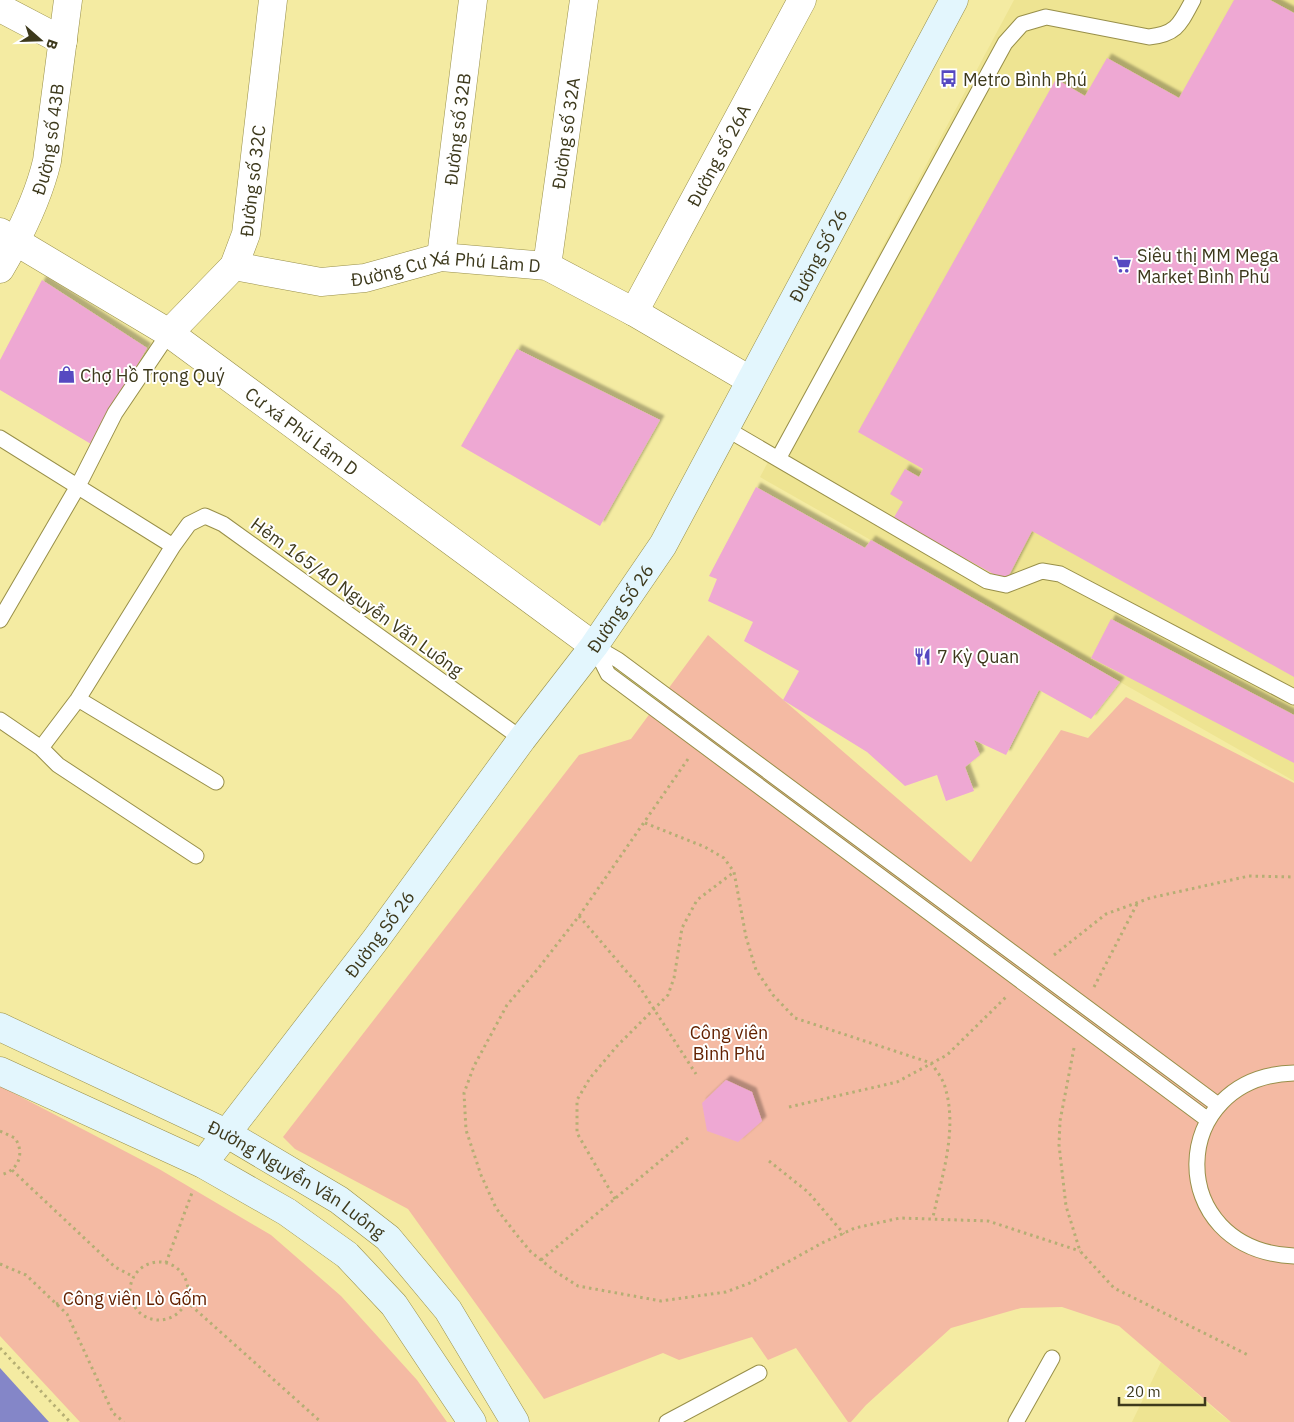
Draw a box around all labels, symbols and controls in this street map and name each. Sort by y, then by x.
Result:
north arrow [15,15,65,65]
text: B [42,37,62,52]
place label: Metro Bình Phú [963,68,1087,91]
bus stop icon: Metro Bình Phú [939,69,959,89]
street label: Đường số 32B [439,72,475,186]
street label: Đường số 32A [546,75,585,191]
street label: Đường số 43B [26,82,69,198]
street label: Đường số 26A [682,100,755,210]
street label: Đường số 32C [234,124,270,238]
street label: Đường Số 26 [783,204,852,306]
place label: Siêu thị MM Mega Market Bình Phú [1137,244,1279,288]
street label: Đường Cư Xá Phú Lâm D [350,246,542,291]
supermarket icon: Siêu thị MM Mega Market Bình Phú [1113,255,1133,275]
place label: Chợ Hồ Trọng Quý [80,364,225,387]
shop icon: Chợ Hồ Trọng Quý [56,365,76,385]
street label: Cư xá Phú Lâm D [241,382,363,480]
street label: Hẻm 165/40 Nguyễn Văn Luông [246,512,468,682]
street label: Đường Số 26 [581,559,658,657]
place label: 7 Kỳ Quan [937,645,1019,668]
restaurant icon: 7 Kỳ Quan [913,646,933,666]
street label: Đường Số 26 [339,886,419,982]
park label: Công viên Bình Phú [690,1021,768,1065]
street label: Đường Nguyễn Văn Luông [204,1115,391,1244]
park label: Công viên Lò Gốm [63,1287,207,1310]
scale bar [1119,1374,1205,1406]
text: 20 m [1126,1382,1161,1401]

